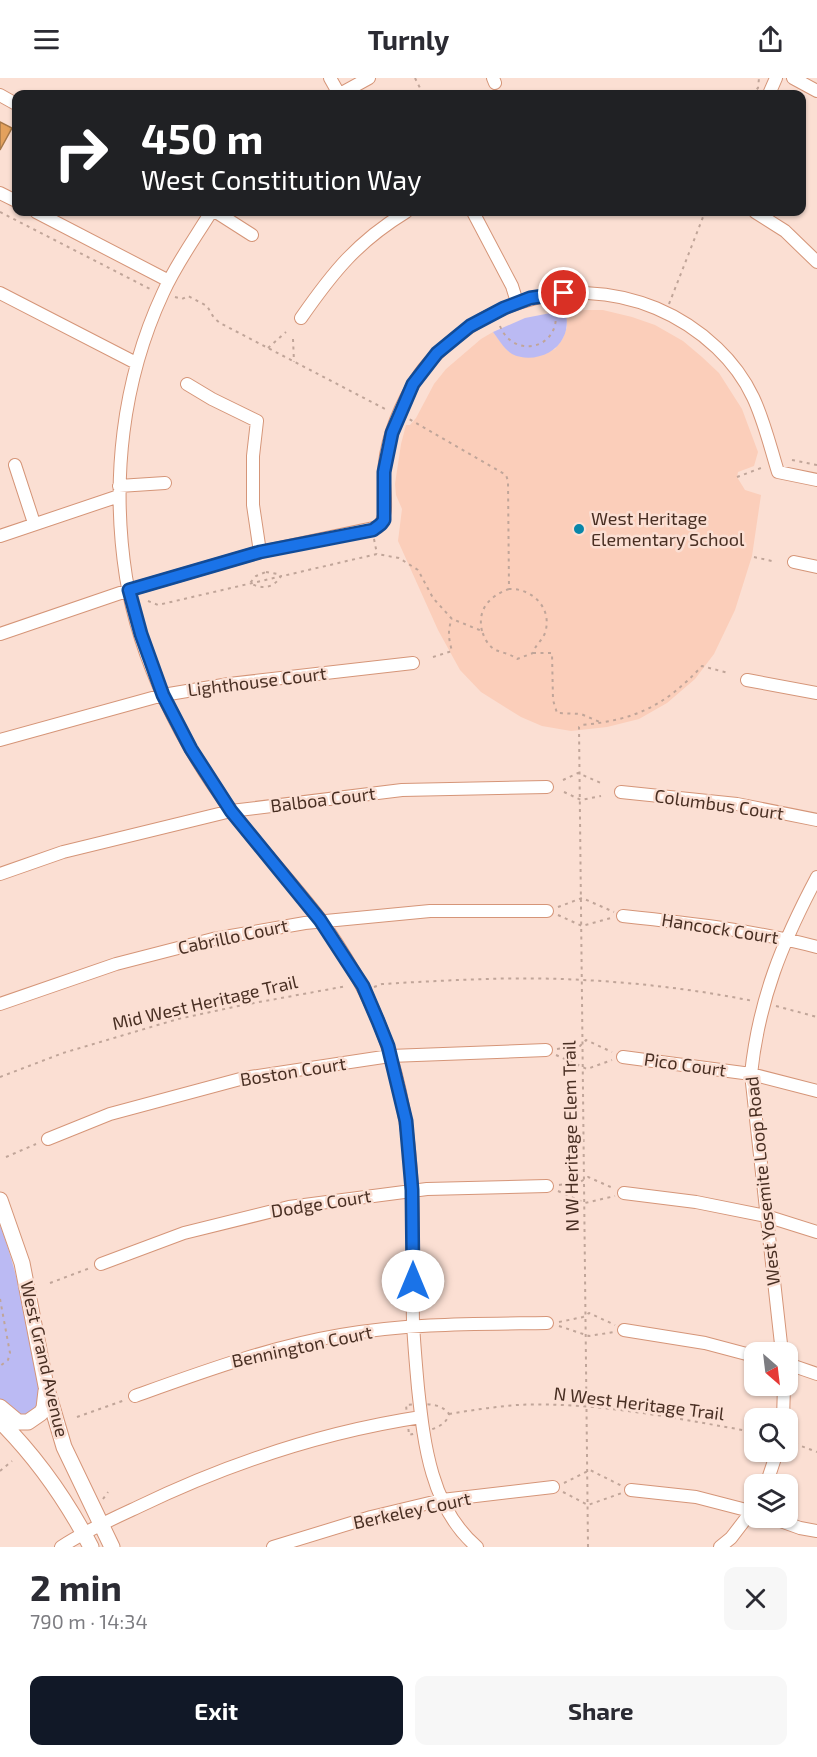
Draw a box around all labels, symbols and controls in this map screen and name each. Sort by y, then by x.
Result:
icon: menu [30,23,63,56]
text: Turnly [368,23,449,55]
icon: share [754,23,787,56]
text: 450 m [141,112,264,162]
icon: right [42,114,120,192]
text: West Constitution Way [141,163,421,195]
pin [538,267,589,318]
icon: arrive [547,276,580,309]
place label: West Heritage Elementary School [591,507,745,550]
marker: West Heritage Elementary School [572,522,586,536]
street label: Lighthouse Court [186,662,328,700]
street label: Balboa Court [269,782,377,816]
street label: Columbus Court [653,784,785,824]
street label: Hancock Court [660,908,780,948]
street label: Cabrillo Court [176,914,290,958]
street label: Mid West Heritage Trail [110,970,300,1034]
street label: N W Heritage Elem Trail [557,1040,583,1232]
street label: Pico Court [643,1047,728,1081]
street label: Boston Court [238,1052,347,1090]
street label: West Yosemite Loop Road [740,1075,784,1287]
street label: Dodge Court [269,1184,373,1222]
position arrow [381,1249,445,1313]
street label: West Grand Avenue [16,1279,74,1439]
street label: Bennington Court [230,1320,374,1372]
north arrow [744,1342,798,1396]
map controls [744,1342,798,1528]
street label: N West Heritage Trail [552,1382,726,1424]
button: search [744,1408,798,1462]
button: layers [744,1474,798,1528]
street label: Berkeley Court [351,1487,473,1533]
text: 2 min [30,1565,122,1608]
button: close [724,1567,787,1630]
text: 790 m · 14:34 [30,1609,148,1633]
button: Exit [30,1676,403,1745]
button: Share [415,1676,787,1745]

